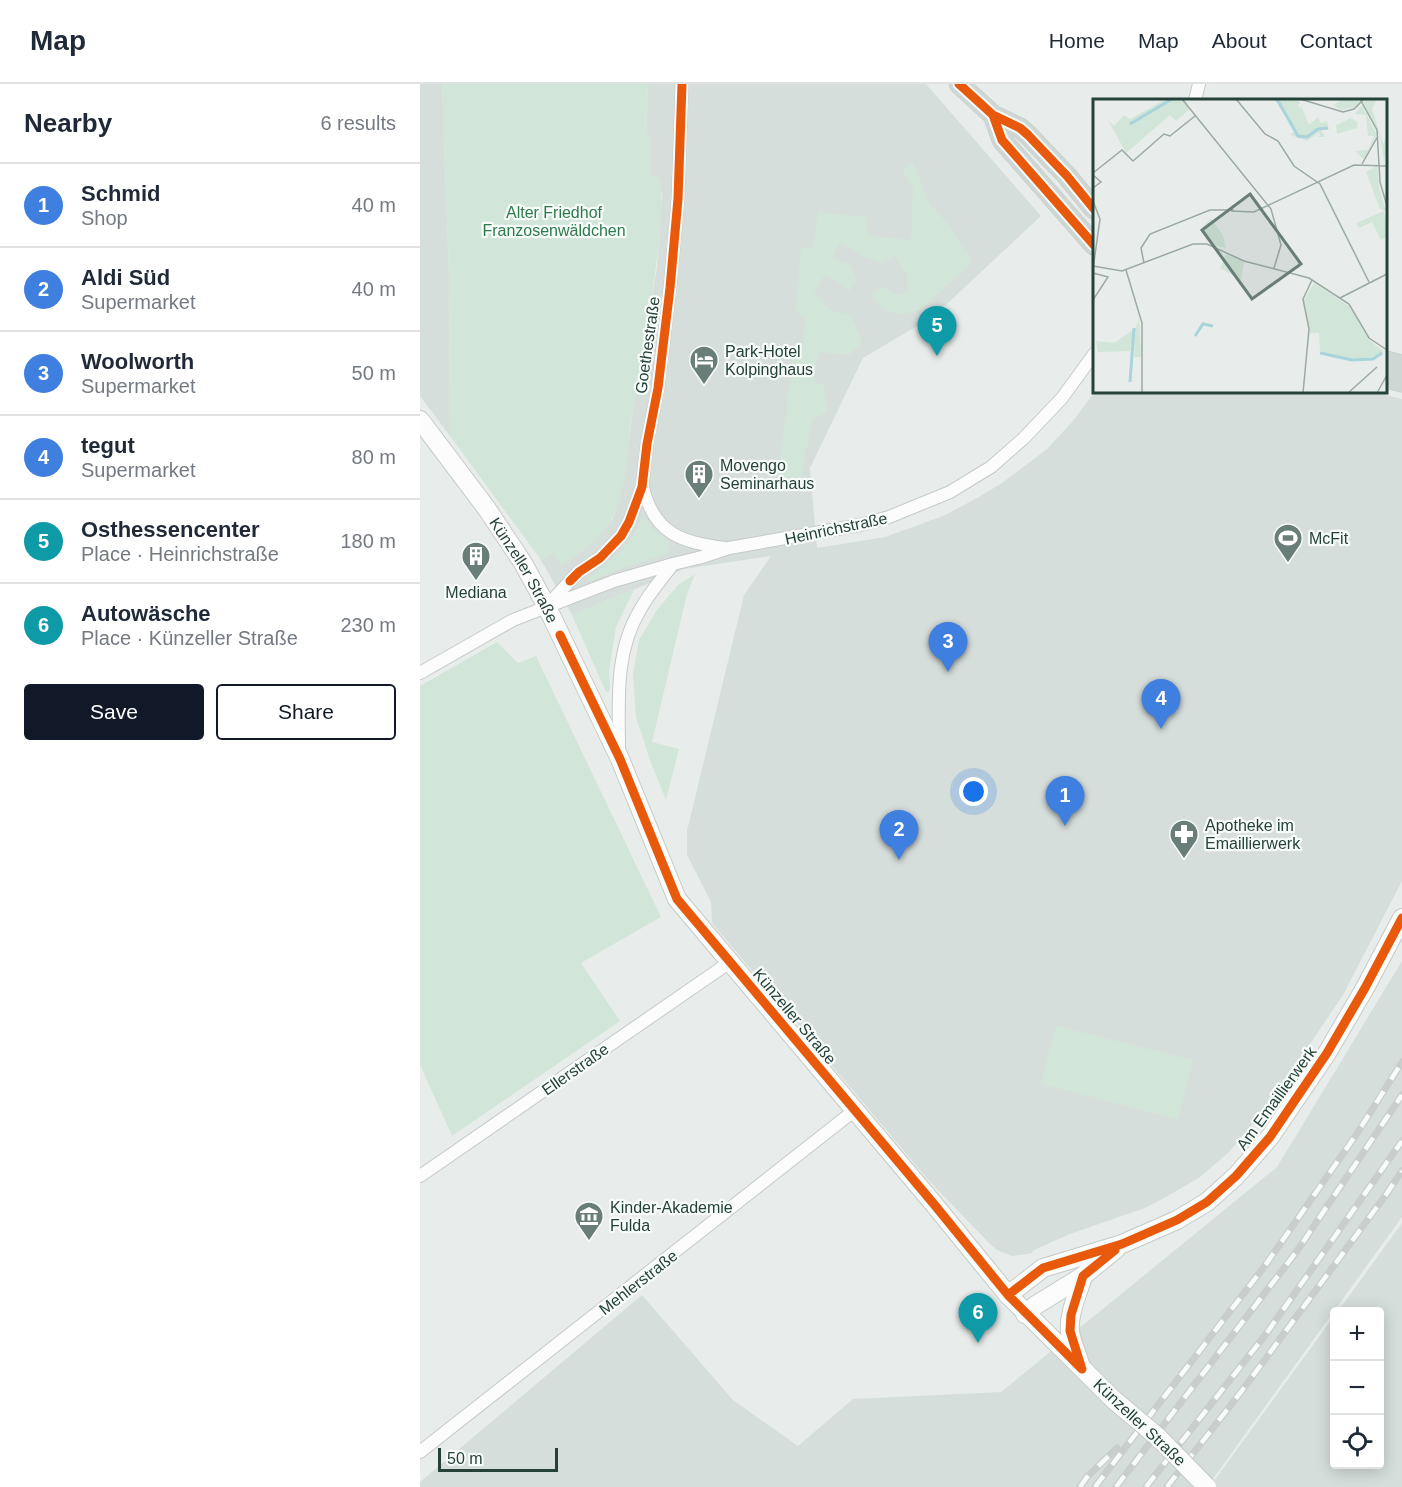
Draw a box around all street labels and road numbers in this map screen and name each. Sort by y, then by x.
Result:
street label: Goethestraße [632,295,663,395]
street label: Heinrichstraße [783,509,889,548]
street label: Künzeller Straße [486,515,561,626]
street label: Künzeller Straße [750,965,839,1068]
street label: Ellerstraße [539,1040,612,1099]
street label: Am Emaillierwerk [1233,1043,1320,1153]
street label: Mehlerstraße [596,1247,681,1318]
street label: Künzeller Straße [1090,1376,1189,1469]

